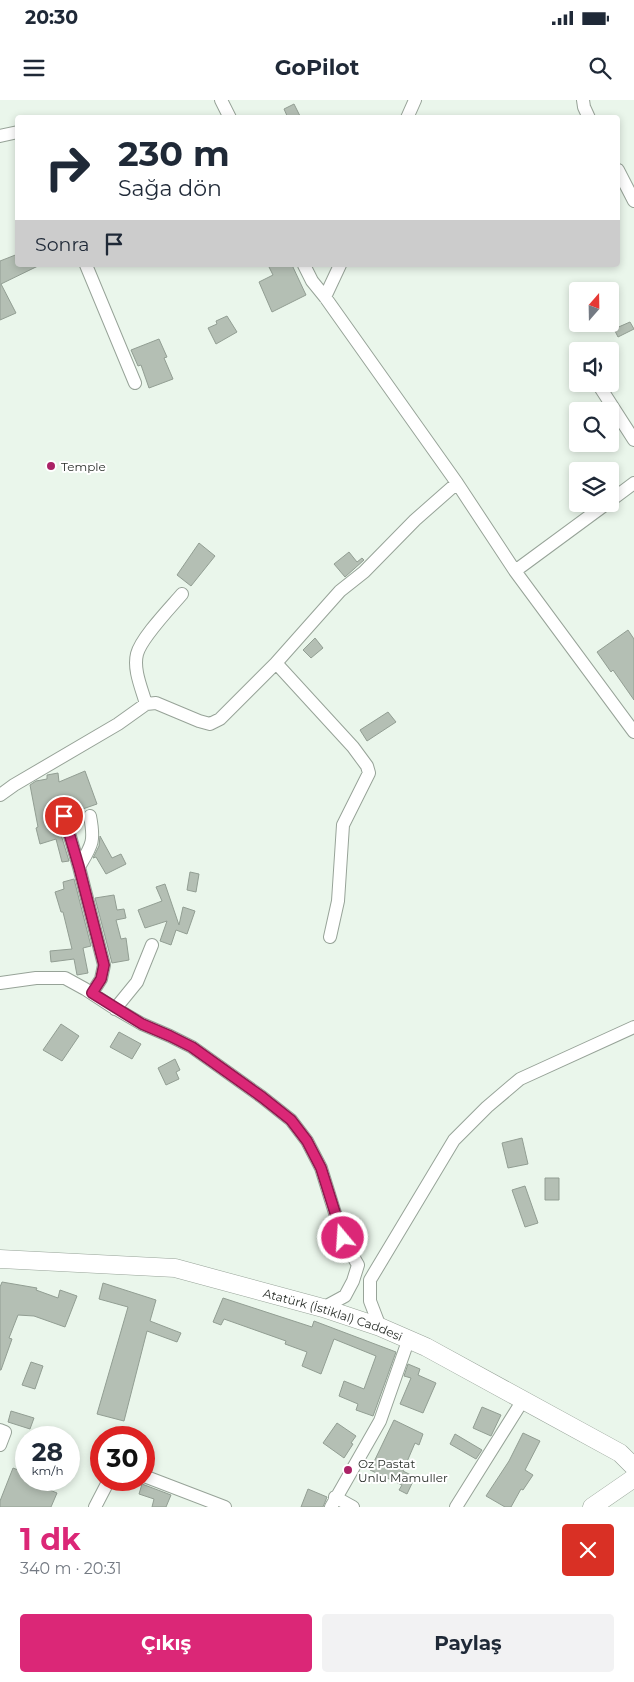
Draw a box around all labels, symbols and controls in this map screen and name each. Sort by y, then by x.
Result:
text: 20:30 [25,6,78,29]
icon: menu [20,54,48,82]
text: GoPilot [275,54,359,81]
icon: search [586,54,614,82]
text: 230 m [118,132,230,175]
icon: right [35,135,100,200]
text: Sağa dön [118,175,222,202]
icon: arrive [100,230,128,258]
text: Sonra [35,233,90,256]
north arrow [569,282,619,332]
map controls [569,282,619,512]
button: sound [569,342,619,392]
button: search [569,402,619,452]
place label: Temple [61,459,106,474]
marker: Temple [45,460,57,472]
button: layers [569,462,619,512]
pin [43,795,85,837]
icon: arrive [50,802,78,830]
position arrow [316,1211,368,1263]
street label: Atatürk (İstiklal) Caddesi [262,1285,405,1344]
speed limit sign: 30 [90,1426,155,1491]
text: 28 [32,1437,63,1467]
place label: Oz Pastat Unlu Mamuller [358,1456,448,1485]
text: km/h [31,1463,64,1478]
marker: Oz Pastat Unlu Mamuller [342,1464,354,1476]
text: 1 dk [20,1521,81,1558]
button: close [562,1524,614,1576]
text: 340 m · 20:31 [20,1559,122,1578]
button: Çıkış [20,1614,312,1672]
button: Paylaş [322,1614,614,1672]

